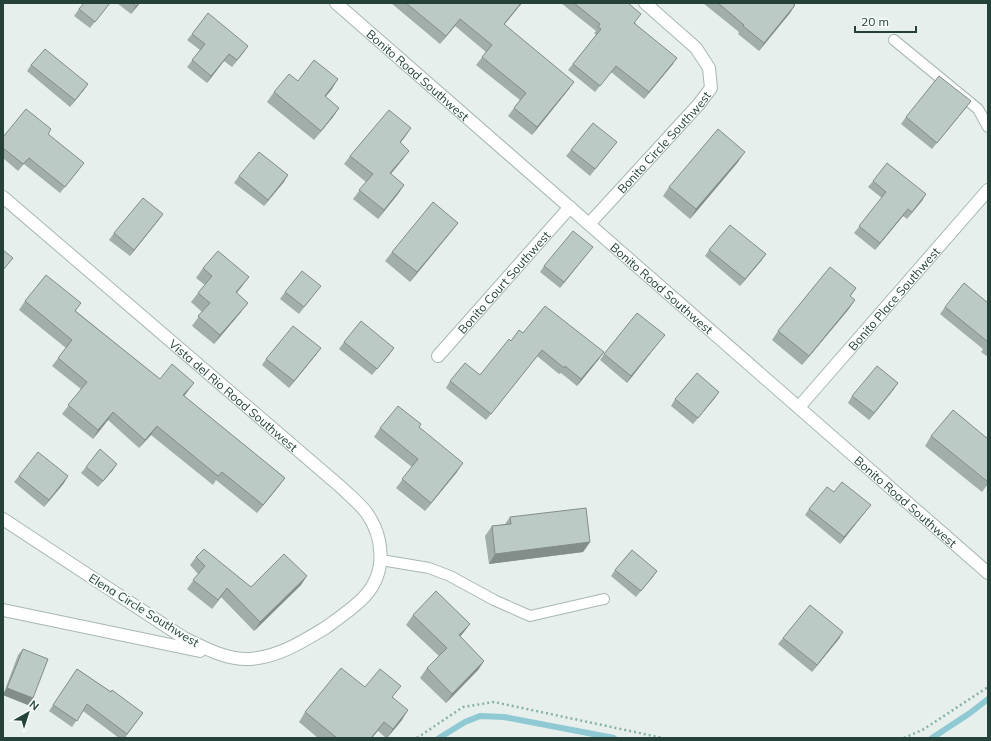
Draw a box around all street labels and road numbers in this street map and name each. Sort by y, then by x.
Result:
street label: Bonito Road Southwest [364,26,472,124]
street label: Bonito Circle Southwest [614,88,714,196]
street label: Bonito Court Southwest [454,227,553,336]
street label: Bonito Road Southwest [608,239,716,337]
street label: Bonito Place Southwest [845,244,943,353]
street label: Vista del Rio Road Southwest [166,336,301,454]
street label: Bonito Road Southwest [852,452,960,550]
street label: Elena Circle Southwest [86,570,202,650]

